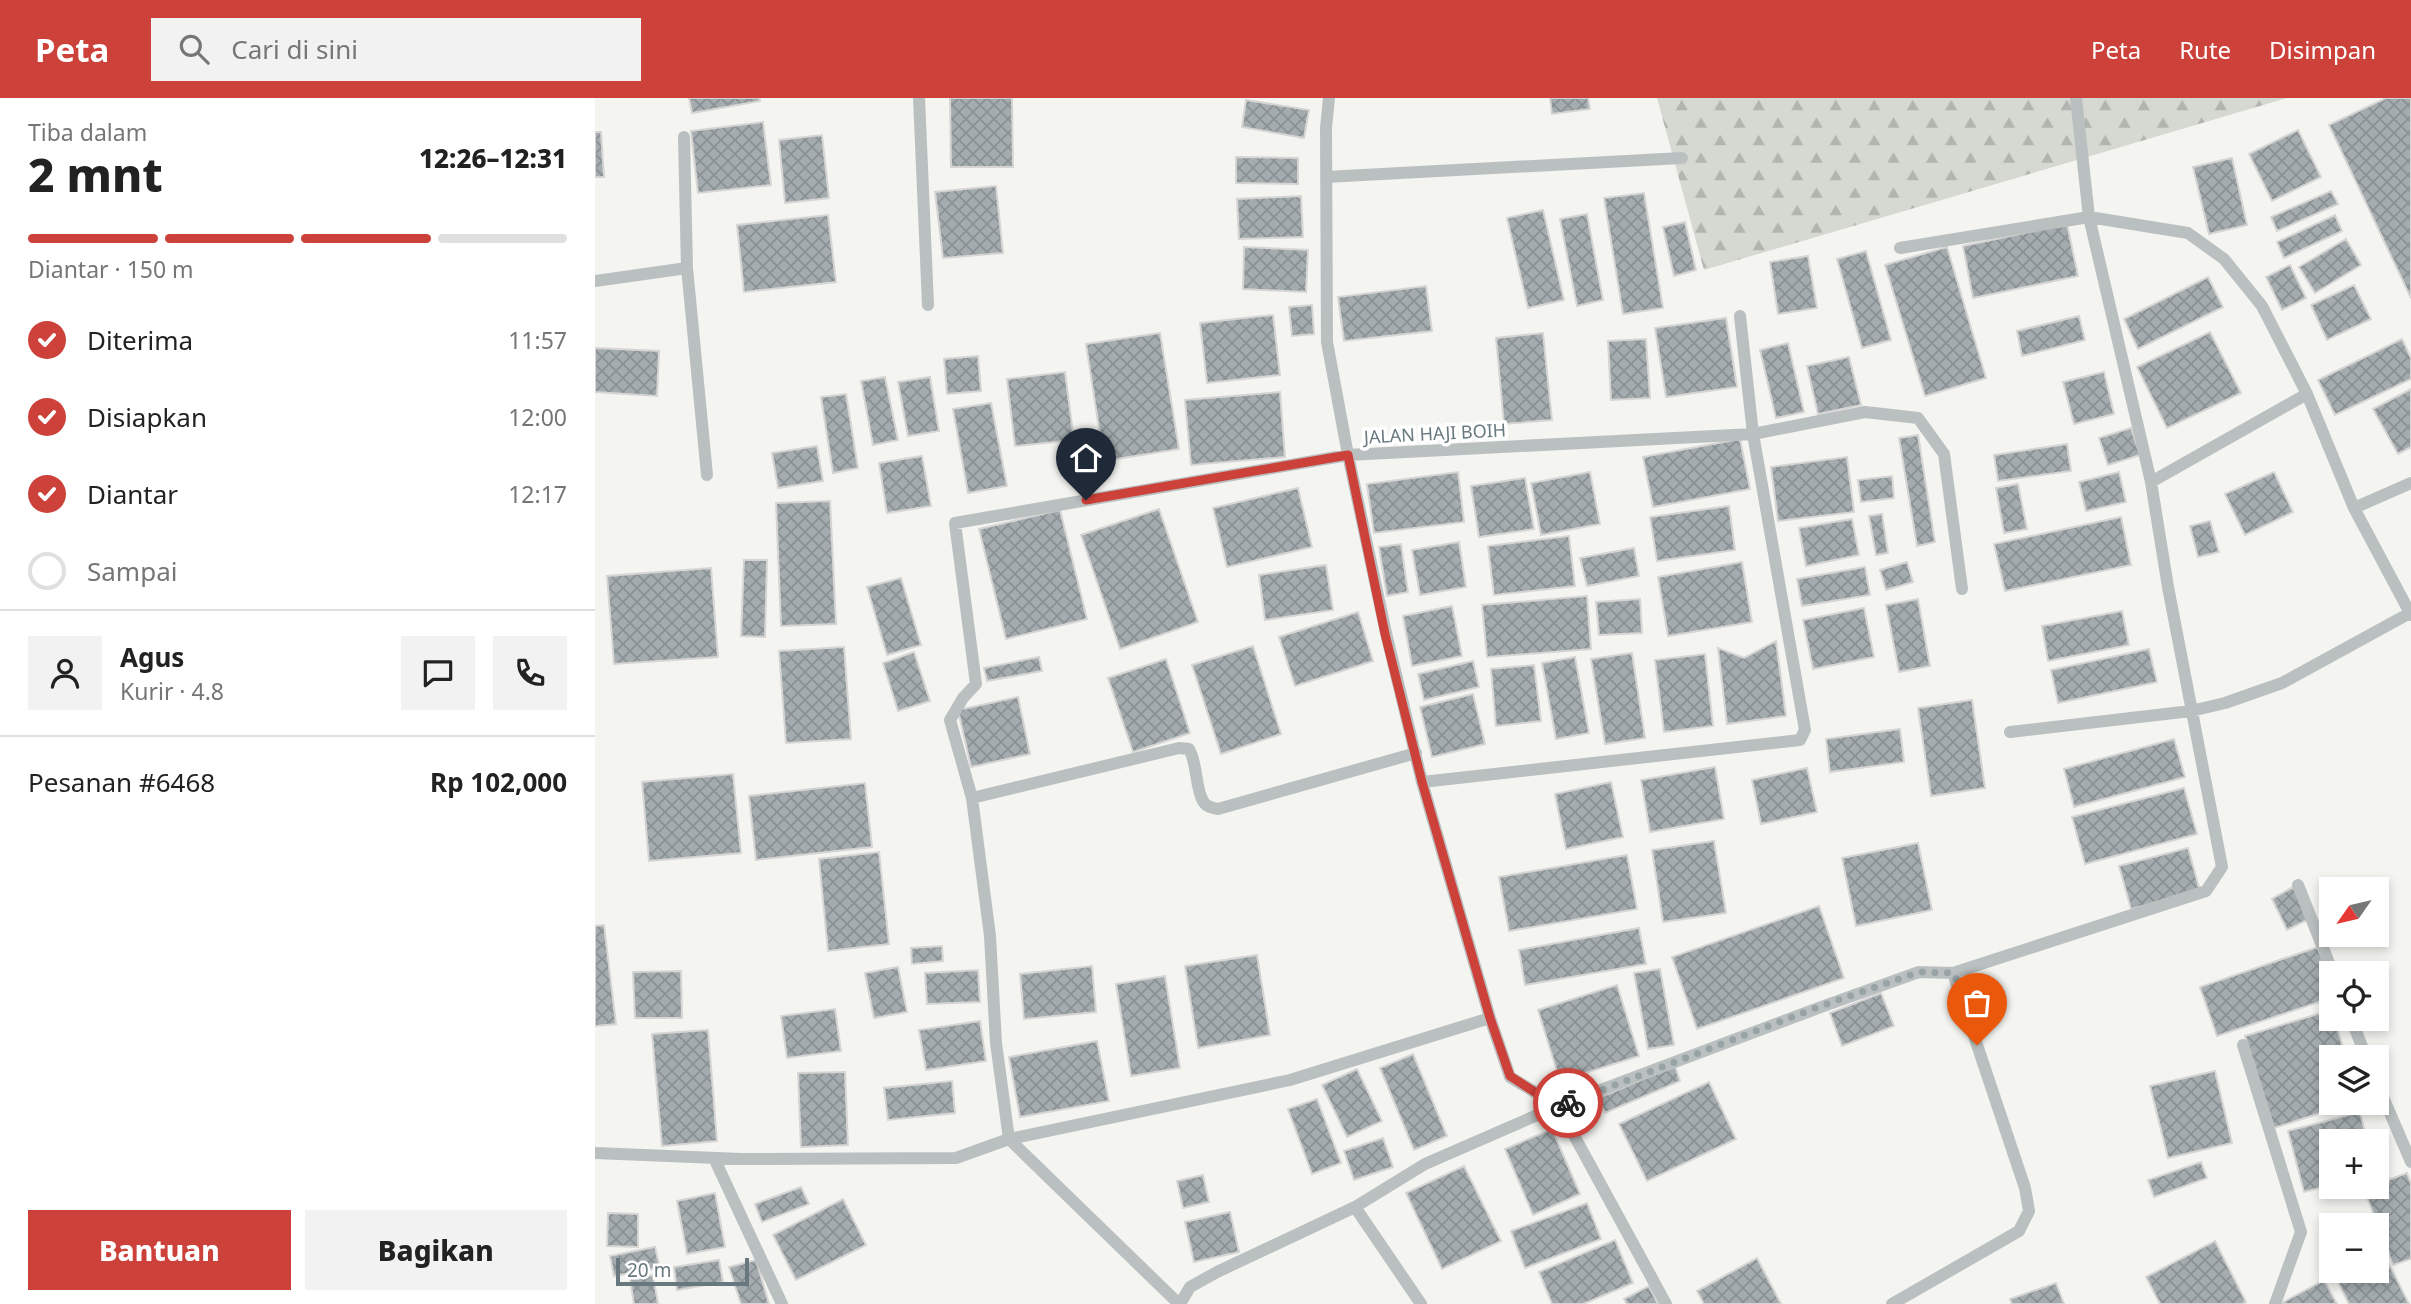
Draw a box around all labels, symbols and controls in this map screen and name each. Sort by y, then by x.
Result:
search box [151,18,641,81]
text: Peta [35,27,109,72]
icon: search [175,30,213,68]
text: Cari di sini [231,31,358,67]
text: Peta [2091,33,2141,66]
text: Rute [2179,33,2231,66]
text: Disimpan [2269,33,2376,66]
text: Tiba dalam [28,116,147,148]
text: 12:26–12:31 [419,140,567,176]
text: 2 mnt [28,143,163,205]
text: Diantar · 150 m [28,253,194,285]
icon: check [28,321,66,359]
text: Diterima [87,322,193,358]
text: 11:57 [508,324,567,356]
icon: check [28,398,66,436]
text: Disiapkan [87,399,207,435]
text: 12:00 [508,401,567,433]
street label: JALAN HAJI BOIH [1361,417,1507,449]
pin [1056,428,1116,500]
icon: home [1067,439,1105,477]
icon: check [28,475,66,513]
text: Diantar [87,476,178,512]
text: 12:17 [508,478,567,510]
text: Sampai [87,553,177,589]
button: person [28,636,102,710]
button: chat [401,636,475,710]
button: phone [493,636,567,710]
text: Agus [120,639,184,675]
text: Kurir · 4.8 [120,675,224,707]
text: Pesanan #6468 [28,764,215,800]
text: Rp 102,000 [430,764,567,800]
north arrow [2319,877,2389,947]
map controls [2319,877,2389,1283]
button: locate [2319,961,2389,1031]
pin [1947,973,2007,1045]
icon: bag [1958,984,1996,1022]
button: layers [2319,1045,2389,1115]
courier [1533,1068,1603,1138]
icon: bike [1549,1084,1587,1122]
button: + [2319,1129,2389,1199]
button: Bantuan [28,1210,291,1290]
button: Bagikan [305,1210,567,1290]
button: − [2319,1213,2389,1283]
scale bar [616,1255,749,1287]
text: 20 m [627,1257,671,1283]

